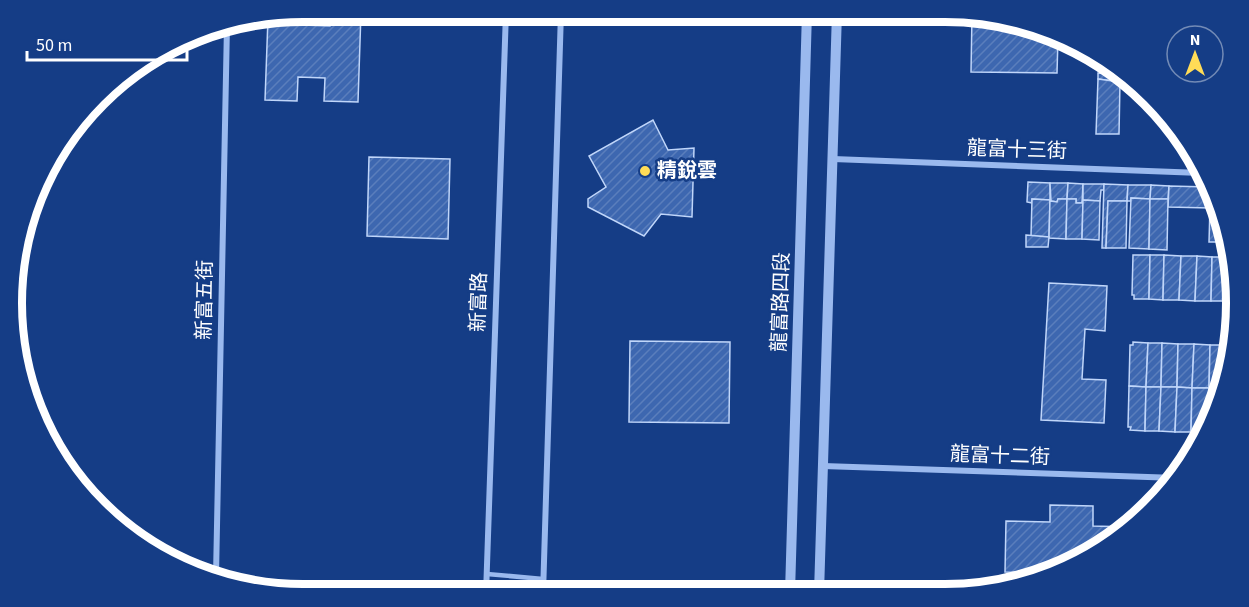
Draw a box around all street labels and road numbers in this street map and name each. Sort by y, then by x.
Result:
street label: 龍富十三街 [967,134,1067,166]
street label: 龍富路四段 [765,252,797,352]
street label: 新富五街 [190,260,220,340]
street label: 新富路 [464,272,494,332]
street label: 龍富十二街 [950,440,1050,472]

